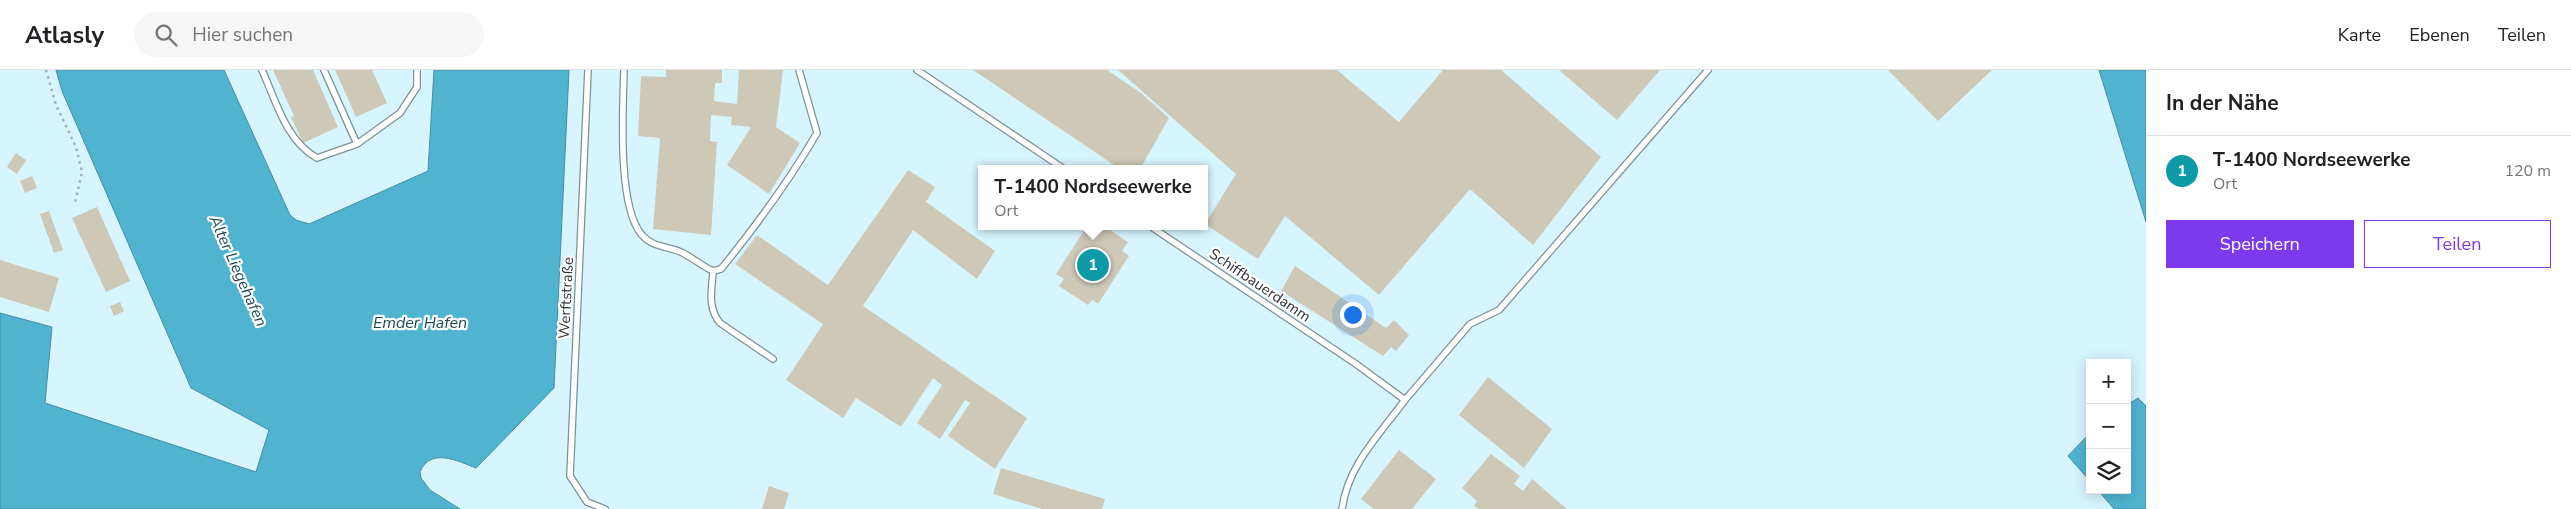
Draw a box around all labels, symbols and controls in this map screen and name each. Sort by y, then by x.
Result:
search box [134,12,484,57]
text: Atlasly [25,19,104,51]
icon: search [152,21,180,49]
text: Hier suchen [192,22,293,48]
text: Karte [2338,23,2381,47]
text: Ebenen [2409,23,2470,47]
text: Teilen [2498,23,2546,47]
text: In der Nähe [2166,89,2279,117]
text: T-1400 Nordseewerke [2213,147,2411,173]
text: 1 [2177,160,2187,182]
text: 120 m [2504,160,2551,182]
popup [978,165,1208,230]
text: Ort [2213,173,2237,195]
text: T-1400 Nordseewerke [994,174,1192,200]
text: Ort [994,200,1018,222]
water label: Alter Liegehafen [203,211,272,330]
button: Speichern [2166,220,2354,268]
button: Teilen [2364,220,2551,268]
street label: Schiffbauerdamm [1205,244,1315,326]
pin: 1 [1077,246,1109,284]
street label: Werftstraße [554,256,578,340]
your location [1340,302,1366,328]
water label: Emder Hafen [373,312,467,334]
map controls [2086,359,2131,494]
button: + [2086,359,2131,404]
button: − [2086,404,2131,449]
button: layers [2086,449,2131,494]

